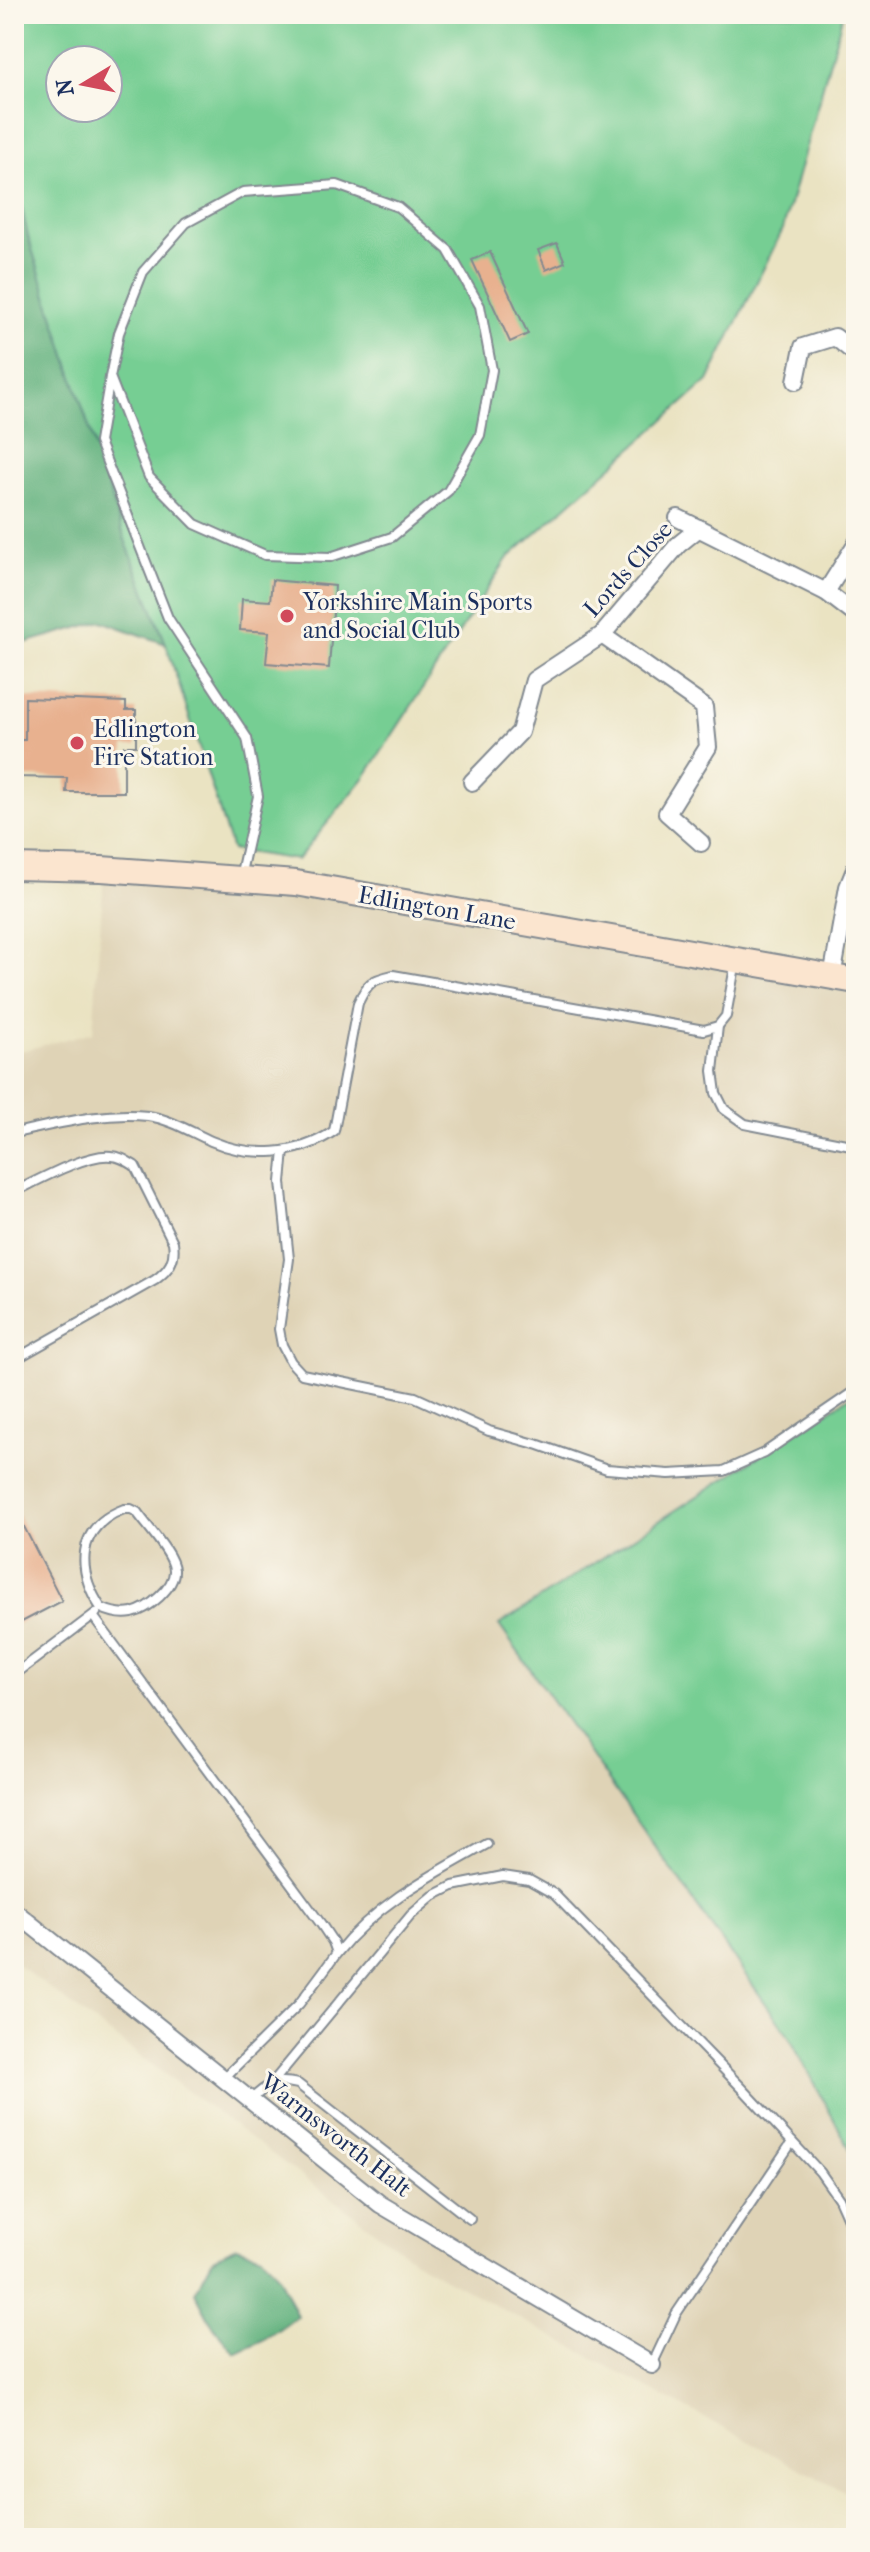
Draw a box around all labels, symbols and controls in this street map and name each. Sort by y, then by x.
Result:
north arrow [44,44,124,124]
text: N [51,77,80,98]
street label: Lords Close [578,515,678,623]
place label: Yorkshire Main Sports and Social Club [302,588,532,644]
marker: Yorkshire Main Sports and Social Club [278,607,296,625]
place label: Edlington Fire Station [93,715,214,771]
marker: Edlington Fire Station [68,734,86,752]
street label: Edlington Lane [356,880,518,936]
street label: Warmsworth Halt [254,2067,417,2203]

